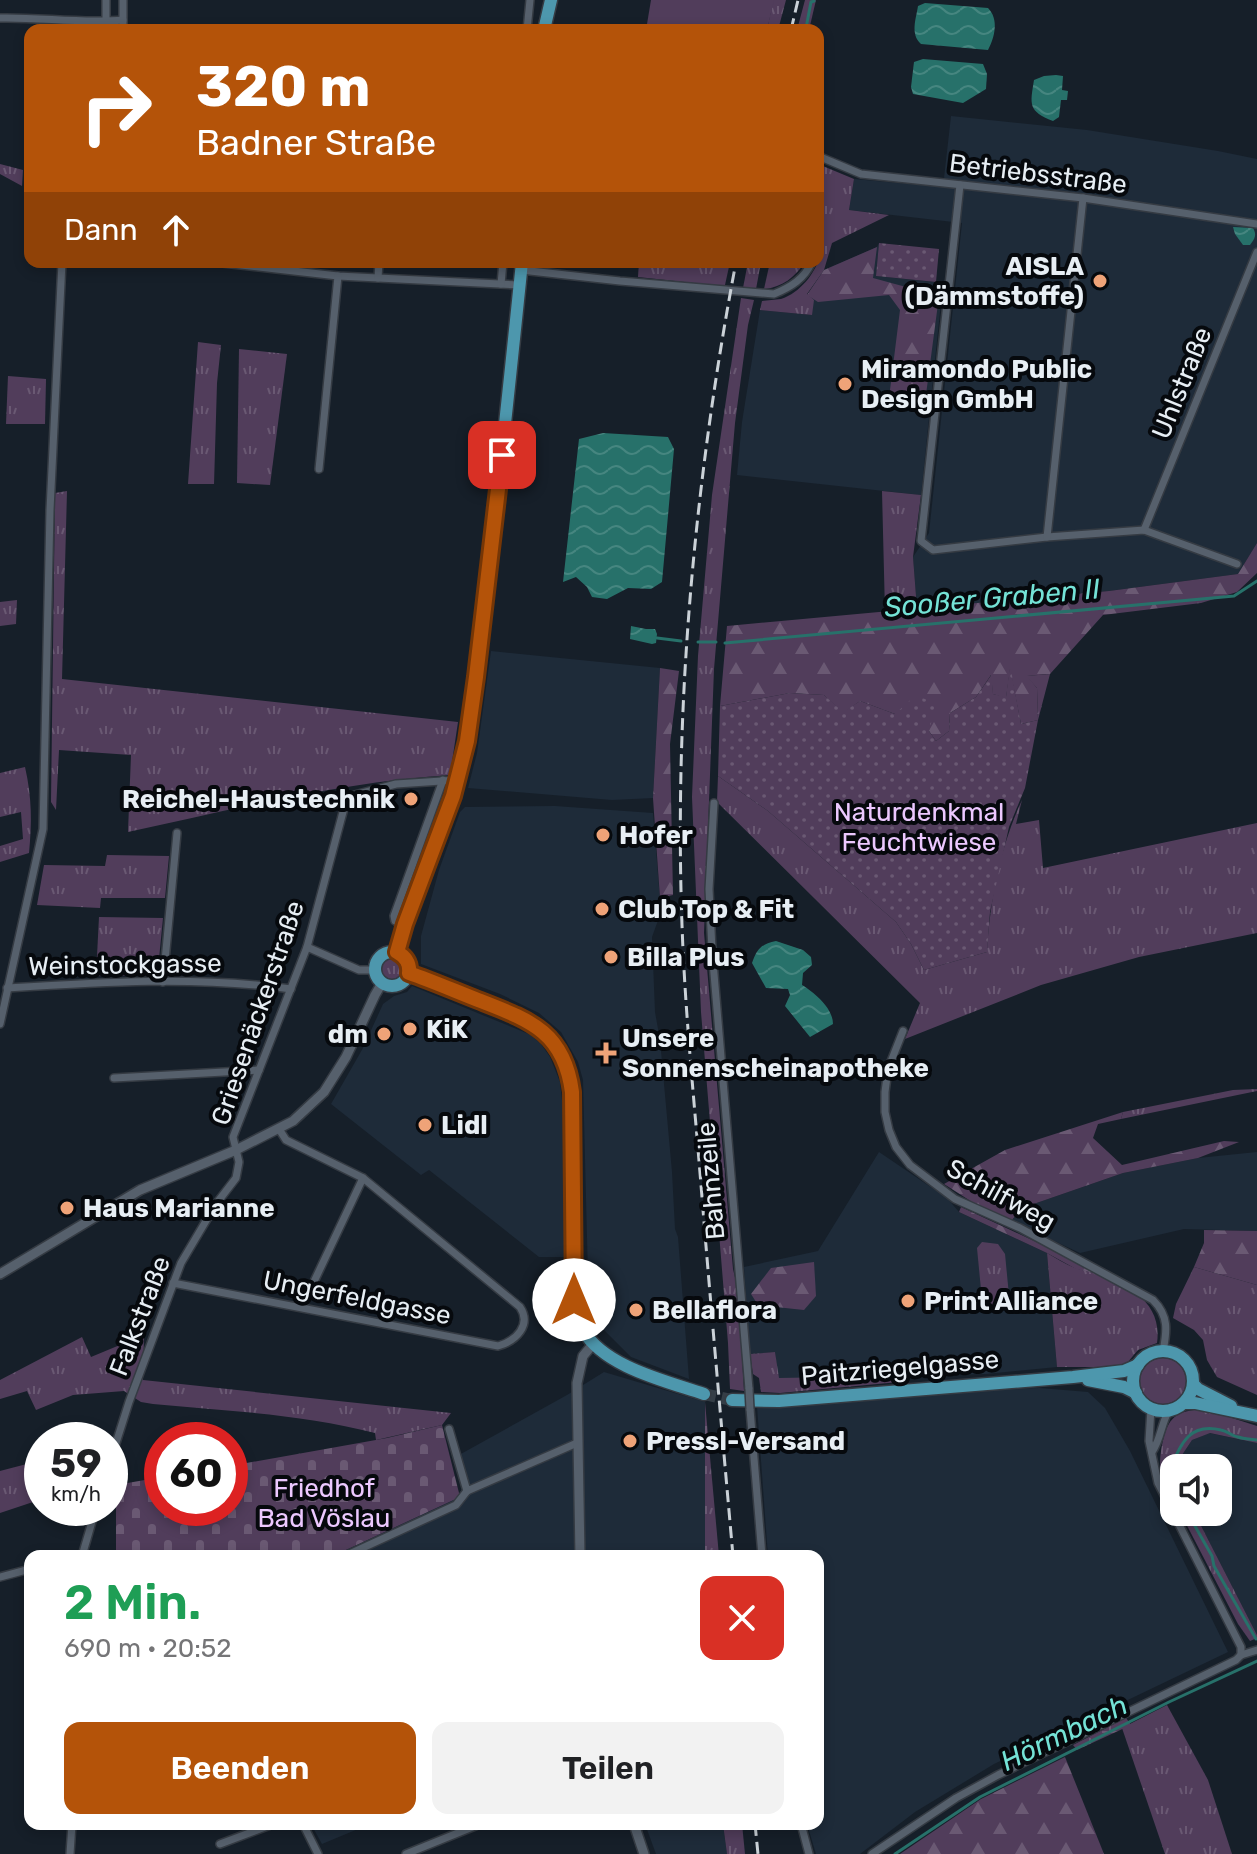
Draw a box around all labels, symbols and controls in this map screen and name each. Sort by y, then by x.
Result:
text: 320 m [196,54,371,120]
icon: right [64,56,168,160]
text: Badner Straße [196,121,436,164]
street label: Betriebsstraße [947,148,1129,200]
icon: ahead [154,208,198,252]
text: Dann [64,212,138,248]
place label: AISLA (Dämmstoffe) [904,251,1084,312]
marker: AISLA (Dämmstoffe) [1091,272,1109,290]
street label: Uhlstraße [1146,323,1218,443]
place label: Miramondo Public Design GmbH [861,354,1092,415]
marker: Miramondo Public Design GmbH [836,375,854,393]
pin [468,421,536,489]
icon: arrive [480,433,524,477]
water label: Sooßer Graben II [883,572,1102,624]
place label: Reichel-Haustechnik [122,784,396,815]
marker: Reichel-Haustechnik [402,790,420,808]
park label: Naturdenkmal Feuchtwiese [834,797,1004,858]
place label: Hofer [619,820,693,851]
marker: Hofer [594,826,612,844]
place label: Club Top & Fit [618,894,794,925]
street label: Griesenäckerstraße [205,897,311,1129]
marker: Club Top & Fit [593,900,611,918]
place label: Billa Plus [627,942,745,973]
street label: Weinstockgasse [28,948,222,982]
marker: Billa Plus [602,948,620,966]
place label: KiK [426,1014,468,1045]
place label: dm [328,1019,368,1050]
marker: KiK [401,1020,419,1038]
place label: Unsere Sonnenscheinapotheke [622,1023,929,1084]
marker: dm [375,1025,393,1043]
marker: Unsere Sonnenscheinapotheke [597,1044,615,1062]
place label: Lidl [441,1110,488,1141]
marker: Lidl [416,1116,434,1134]
street label: Bahnzeile [690,1121,732,1241]
street label: Schilfweg [941,1152,1061,1238]
place label: Haus Marianne [83,1193,275,1224]
marker: Haus Marianne [58,1199,76,1217]
street label: Falkstraße [103,1252,177,1380]
position arrow [532,1258,616,1342]
street label: Ungerfeldgasse [260,1265,454,1331]
place label: Print Alliance [924,1286,1098,1317]
marker: Print Alliance [899,1292,917,1310]
place label: Bellaflora [652,1295,777,1326]
marker: Bellaflora [627,1301,645,1319]
street label: Paitzriegelgasse [800,1344,1000,1392]
speed limit sign: 60 [144,1422,248,1526]
place label: Pressl-Versand [646,1426,845,1457]
marker: Pressl-Versand [621,1432,639,1450]
text: 59 [50,1440,102,1487]
map controls [1160,1454,1232,1526]
button: sound [1160,1454,1232,1526]
park label: Friedhof Bad Vöslau [257,1473,391,1534]
text: km/h [51,1482,101,1506]
text: 2 Min. [64,1574,201,1631]
button: close [700,1576,784,1660]
text: 690 m · 20:52 [64,1633,232,1664]
water label: Hörmbach [995,1688,1133,1778]
button: Beenden [64,1722,416,1814]
button: Teilen [432,1722,784,1814]

